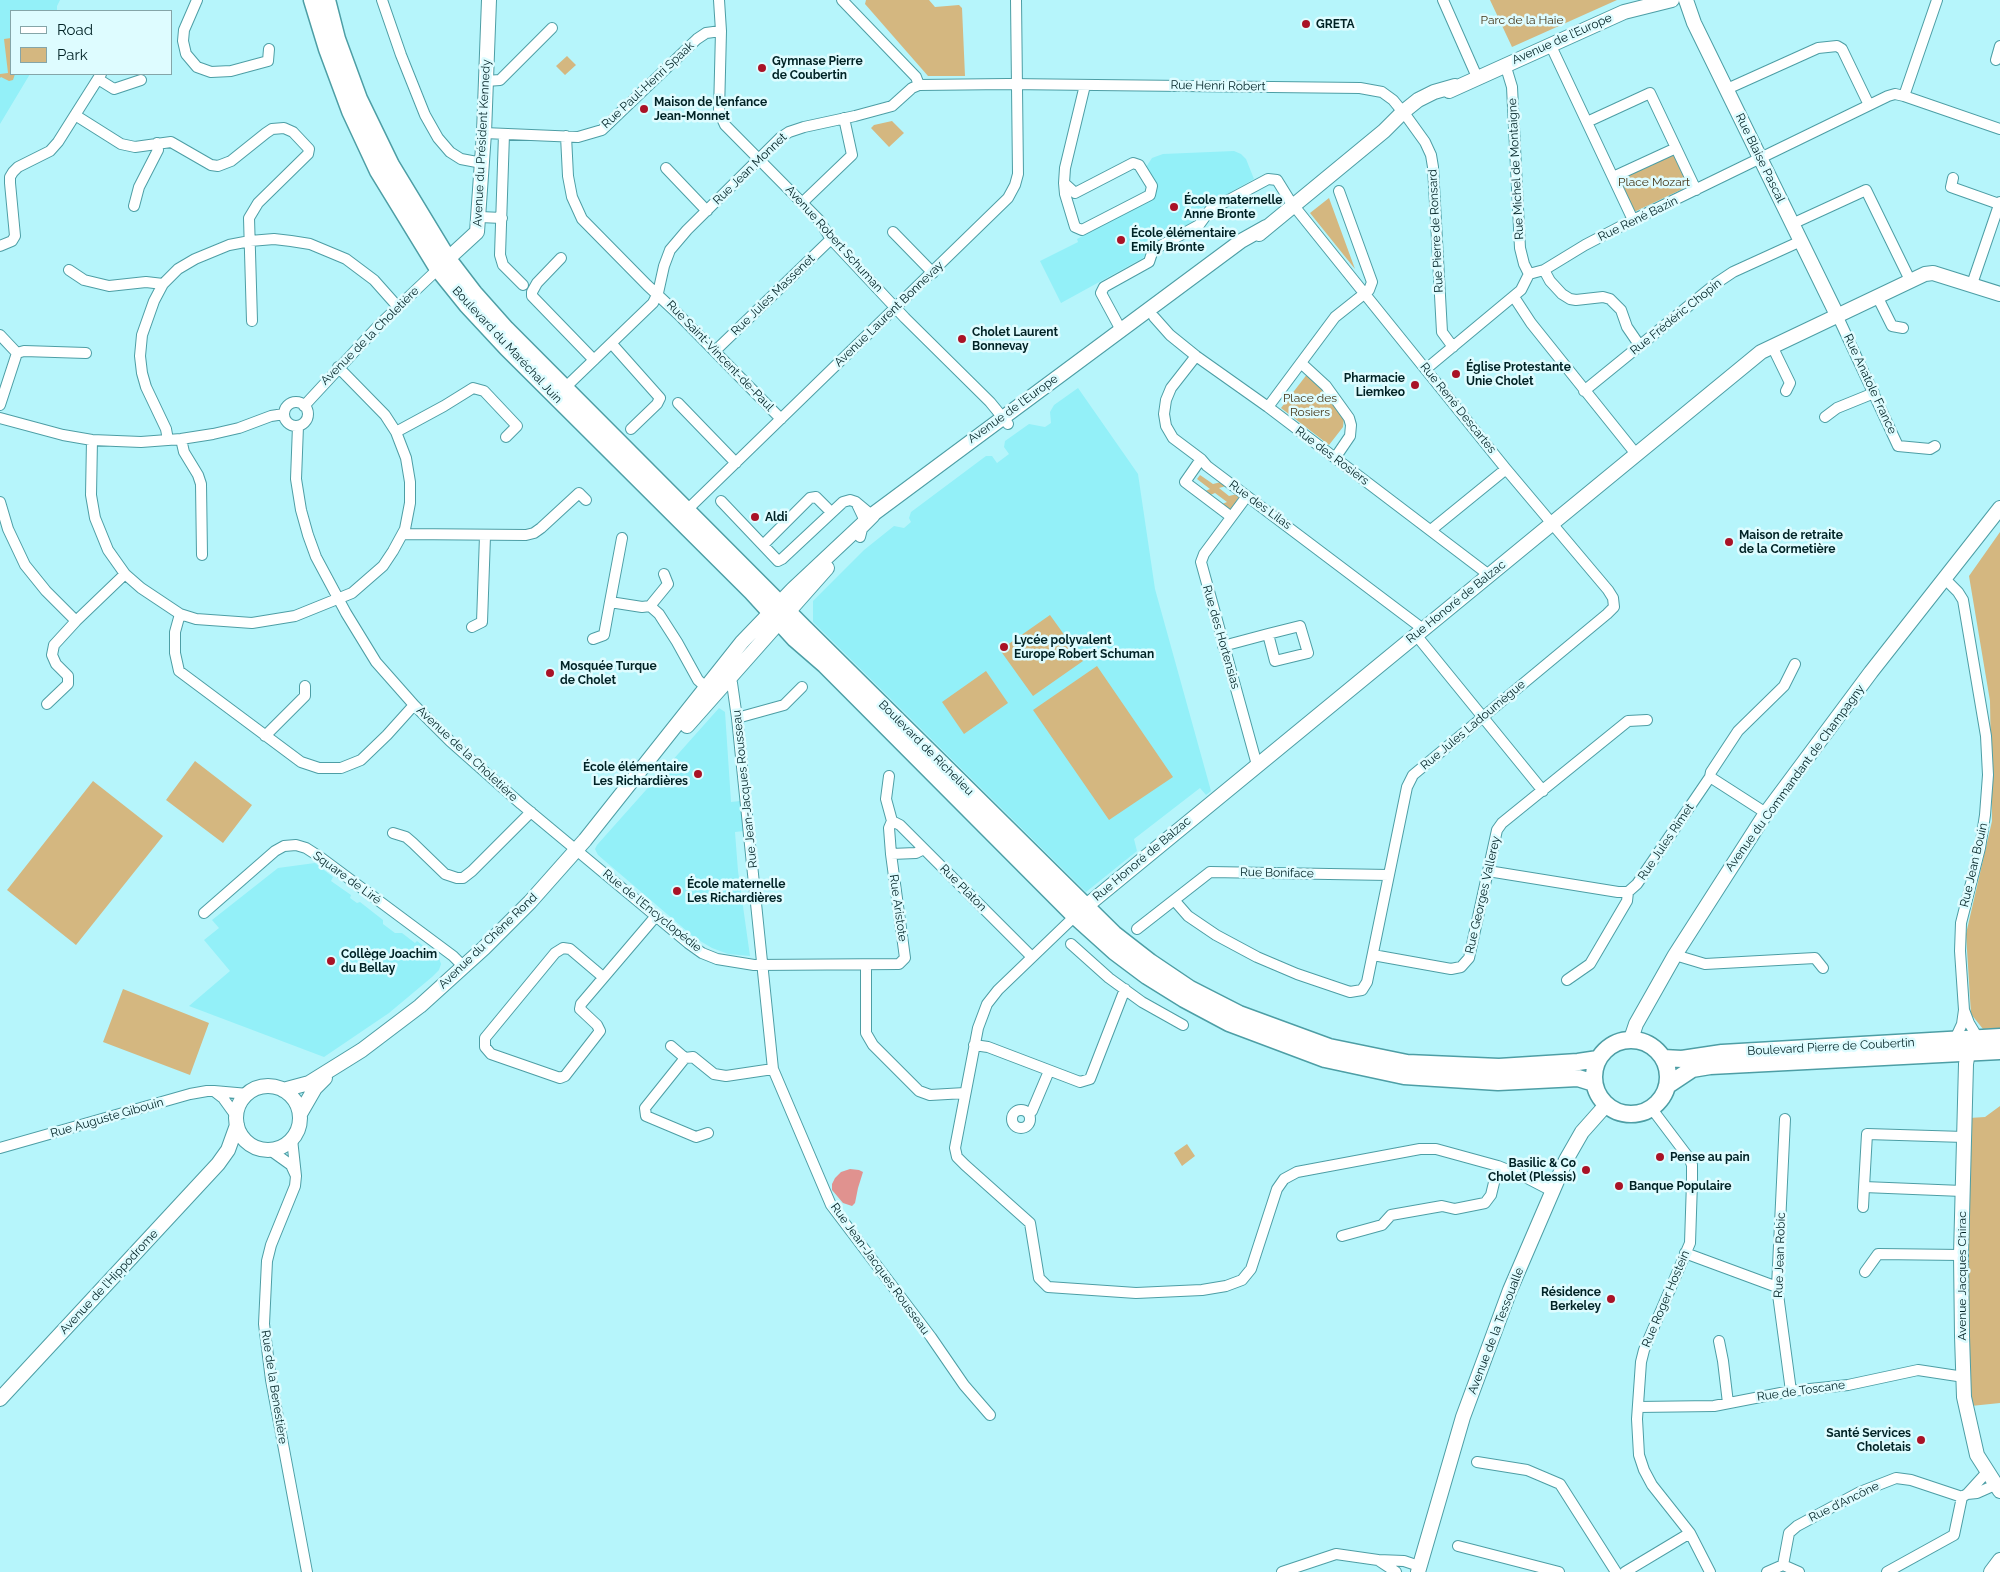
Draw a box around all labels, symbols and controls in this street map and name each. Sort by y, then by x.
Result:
legend [10,10,172,75]
street label: Avenue de l’Europe [1510,11,1614,67]
park label: Parc de la Haie [1480,13,1564,27]
place label: GRETA [1316,17,1355,31]
marker: GRETA [1300,18,1312,30]
text: Road [57,21,93,39]
street label: Rue Paul-Henri Spaak [599,38,697,132]
text: Park [57,46,88,64]
place label: Gymnase Pierre de Coubertin [772,54,863,82]
street label: Avenue du Président Kennedy [470,59,494,227]
marker: Gymnase Pierre de Coubertin [756,62,768,74]
street label: Rue Henri Robert [1170,78,1266,94]
place label: Maison de l’enfance Jean-Monnet [654,95,767,123]
street label: Rue Michel de Montaigne [1505,98,1527,240]
marker: Maison de l’enfance Jean-Monnet [638,103,650,115]
street label: Rue Blaise Pascal [1732,111,1788,205]
street label: Rue Jean Monnet [710,130,790,208]
street label: Rue Pierre de Ronsard [1426,169,1446,293]
park label: Place Mozart [1618,175,1690,189]
street label: Avenue Robert Schuman [782,183,886,295]
place label: École maternelle Anne Bronte [1184,193,1283,221]
street label: Rue René Bazin [1596,194,1680,244]
marker: École maternelle Anne Bronte [1168,201,1180,213]
place label: École élémentaire Emily Bronte [1131,226,1236,254]
marker: École élémentaire Emily Bronte [1115,234,1127,246]
street label: Rue Jules Massenet [728,251,818,339]
street label: Avenue Laurent Bonnevay [831,258,947,370]
street label: Rue Frédéric Chopin [1628,276,1724,358]
street label: Avenue de la Choletière [318,284,422,388]
street label: Boulevard du Maréchal Juin [449,284,565,406]
street label: Rue Saint-Vincent-de-Paul [663,298,777,414]
place label: Cholet Laurent Bonnevay [972,325,1058,353]
street label: Rue Anatole France [1840,332,1900,436]
marker: Cholet Laurent Bonnevay [956,333,968,345]
street label: Rue René Descartes [1417,360,1499,456]
place label: Église Protestante Unie Cholet [1466,360,1571,388]
marker: Église Protestante Unie Cholet [1450,368,1462,380]
place label: Pharmacie Liemkeo [1344,371,1405,399]
street label: Avenue de l’Europe [965,372,1061,446]
marker: Pharmacie Liemkeo [1409,379,1421,391]
park label: Place des Rosiers [1283,391,1337,419]
street label: Rue des Rosiers [1292,424,1372,488]
street label: Rue des Lilas [1226,478,1294,532]
place label: Aldi [765,510,788,524]
marker: Aldi [749,511,761,523]
place label: Maison de retraite de la Cormetière [1739,528,1843,556]
marker: Maison de retraite de la Cormetière [1723,536,1735,548]
street label: Rue Honoré de Balzac [1403,558,1509,646]
street label: Rue des Hortensias [1199,584,1243,690]
place label: Lycée polyvalent Europe Robert Schuman [1014,633,1154,661]
marker: Lycée polyvalent Europe Robert Schuman [998,641,1010,653]
place label: Mosquée Turque de Cholet [560,659,657,687]
marker: Mosquée Turque de Cholet [544,667,556,679]
street label: Rue Jules Ladoumègue [1418,677,1528,773]
street label: Avenue du Commandant de Champagny [1722,682,1868,874]
street label: Boulevard de Richelieu [876,698,976,798]
street label: Avenue de la Choletière [413,703,521,805]
street label: Rue Jean-Jacques Rousseau [730,709,760,869]
place label: École élémentaire Les Richardières [583,760,688,788]
marker: École élémentaire Les Richardières [692,768,704,780]
street label: Rue Jules Rimet [1635,801,1697,883]
street label: Rue Honoré de Balzac [1090,814,1194,904]
street label: Rue Jean Bouin [1957,821,1991,909]
street label: Rue Georges Vallerey [1462,835,1504,955]
street label: Square de Liré [310,848,384,908]
street label: Rue Platon [937,862,989,914]
street label: Rue Boniface [1240,865,1314,881]
street label: Rue de l’Encyclopédie [600,867,704,955]
street label: Rue Aristote [886,874,910,942]
place label: École maternelle Les Richardières [687,877,786,905]
marker: École maternelle Les Richardières [671,885,683,897]
street label: Avenue du Chêne Rond [436,890,540,992]
place label: Collège Joachim du Bellay [341,947,437,975]
marker: Collège Joachim du Bellay [325,955,337,967]
street label: Boulevard Pierre de Coubertin [1747,1035,1915,1059]
street label: Rue Auguste Gibouin [49,1095,165,1141]
place label: Pense au pain [1670,1150,1750,1164]
marker: Pense au pain [1654,1151,1666,1163]
place label: Basilic & Co Cholet (Plessis) [1488,1156,1576,1184]
marker: Basilic & Co Cholet (Plessis) [1580,1164,1592,1176]
place label: Banque Populaire [1629,1179,1732,1193]
marker: Banque Populaire [1613,1180,1625,1192]
street label: Rue Jean-Jacques Rousseau [827,1200,933,1338]
street label: Avenue Jacques Chirac [1955,1211,1969,1341]
street label: Rue Jean Robic [1771,1212,1789,1298]
street label: Avenue de l’Hippodrome [57,1227,161,1337]
street label: Rue Roger Hostein [1639,1248,1693,1350]
street label: Avenue de la Tessoualle [1465,1266,1527,1396]
place label: Résidence Berkeley [1541,1285,1601,1313]
marker: Résidence Berkeley [1605,1293,1617,1305]
street label: Rue de la Benestière [258,1329,290,1445]
street label: Rue de Toscane [1756,1378,1846,1404]
place label: Santé Services Choletais [1826,1426,1911,1454]
marker: Santé Services Choletais [1915,1434,1927,1446]
street label: Rue d’Ancône [1807,1479,1881,1525]

